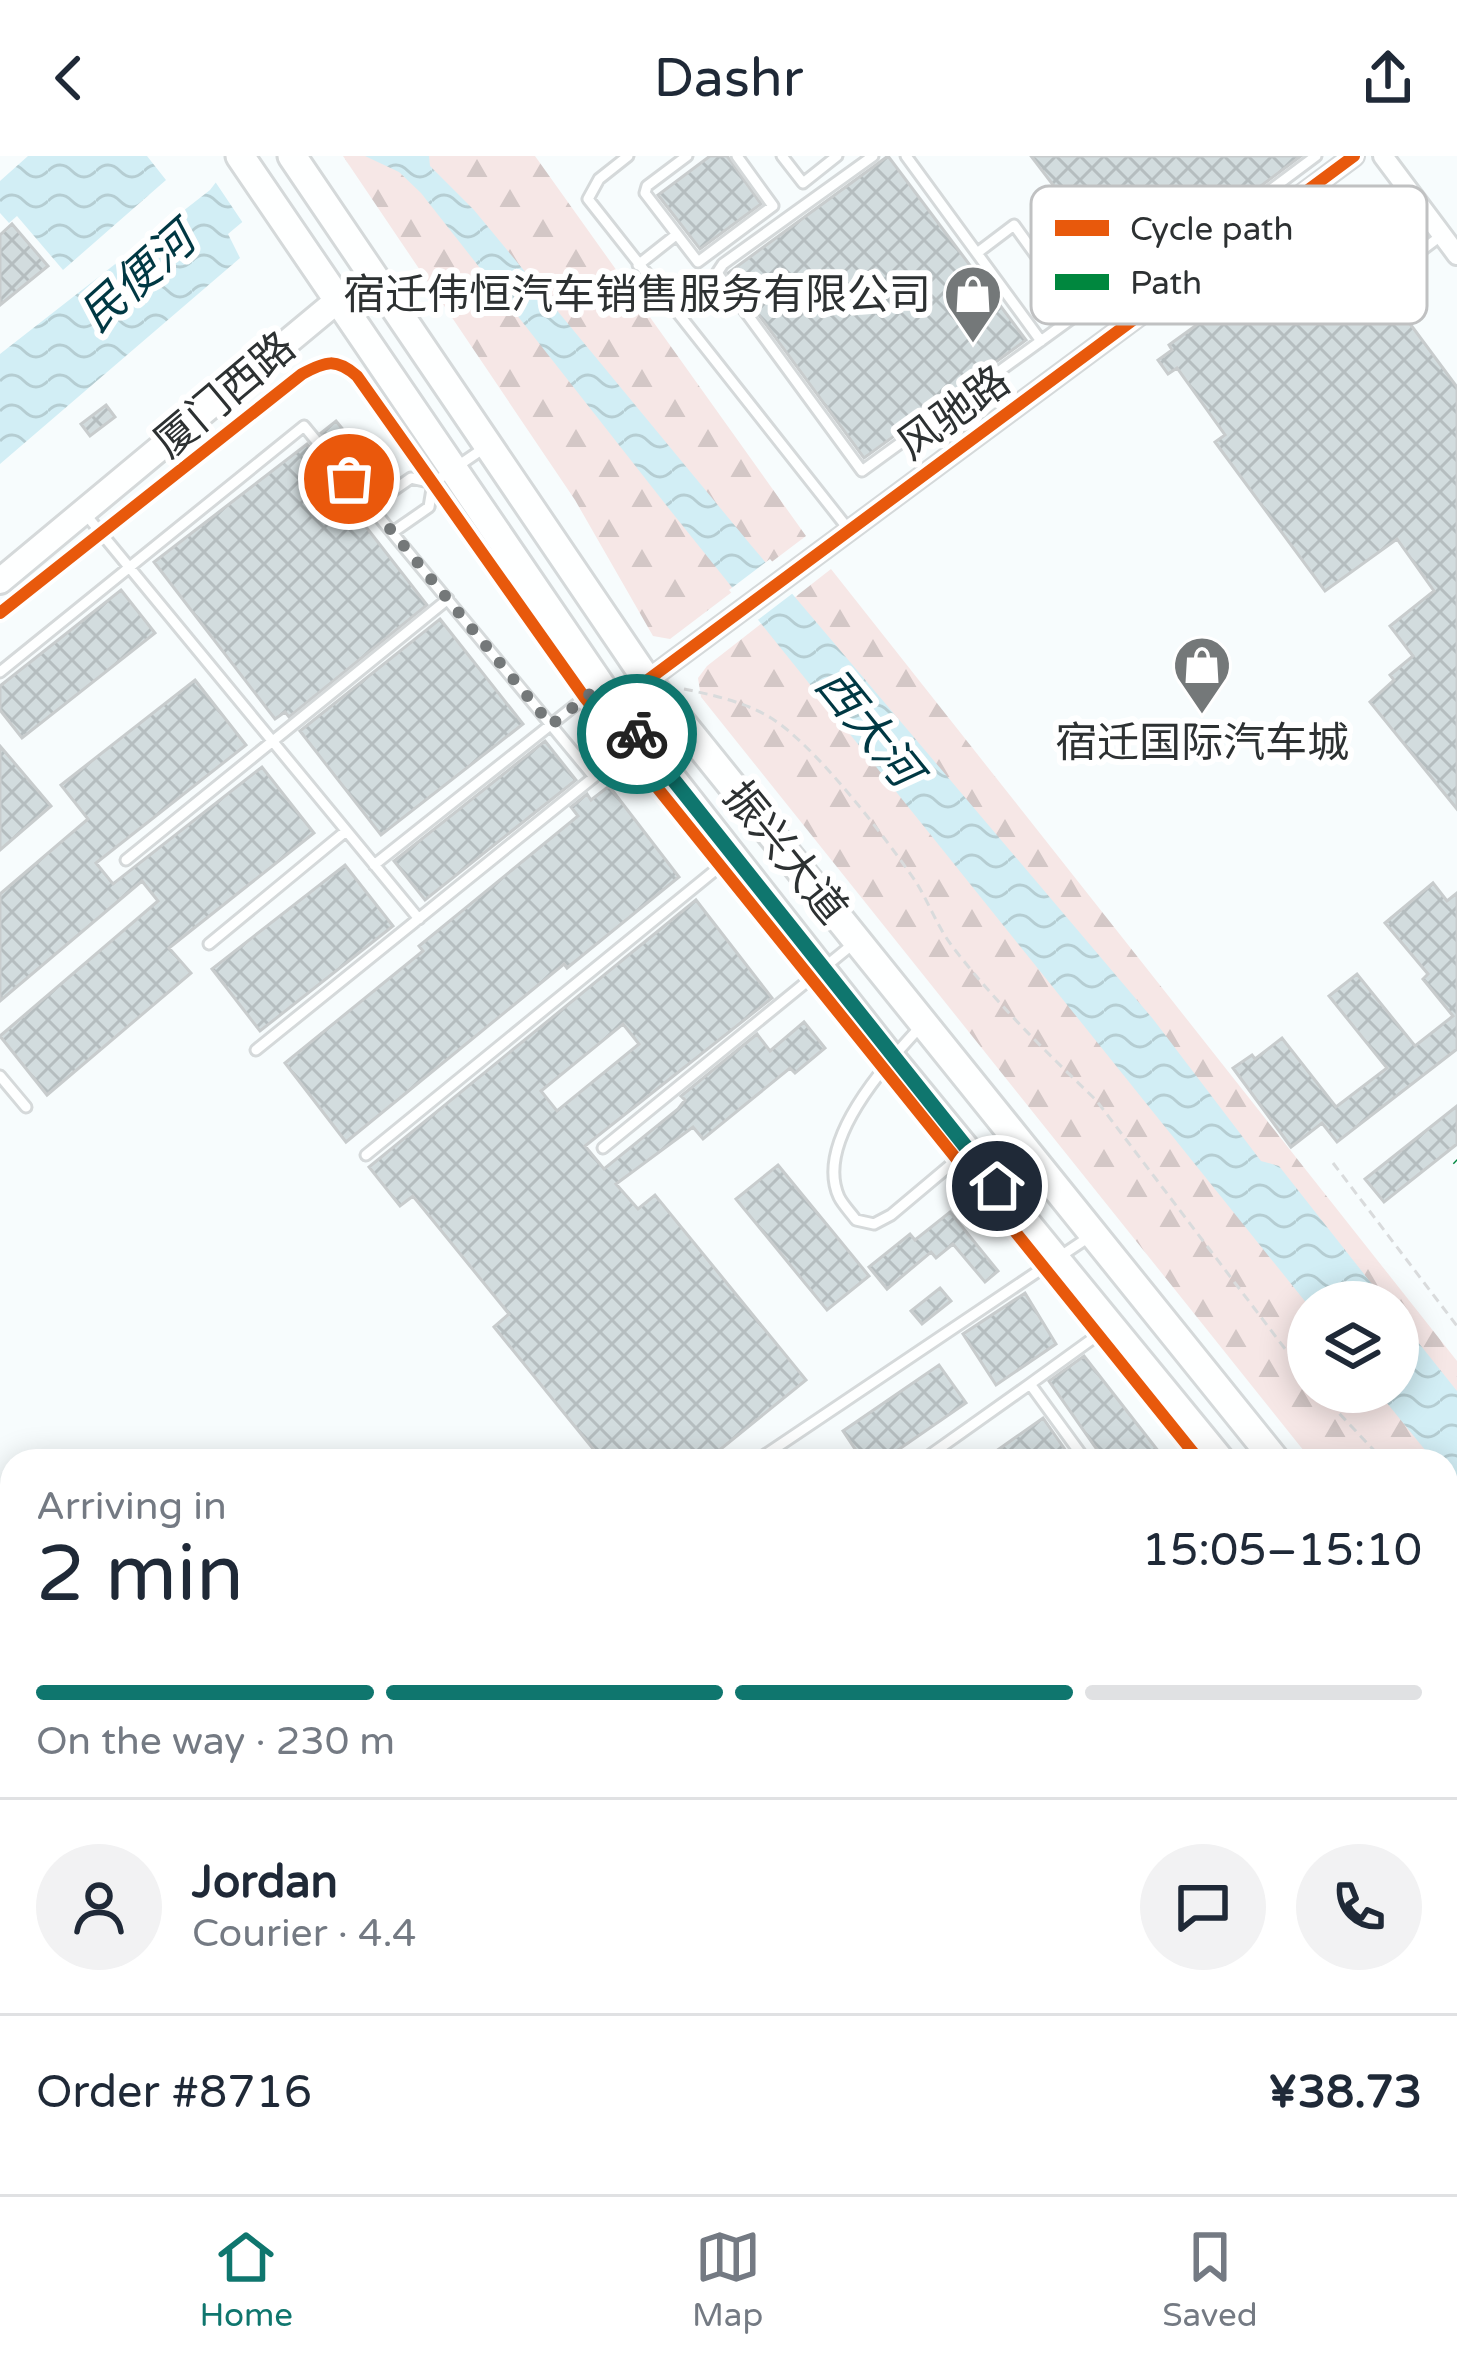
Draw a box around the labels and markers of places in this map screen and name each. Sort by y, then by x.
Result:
shop icon: 宿迁伟恒汽车销售服务有限公司 [942,263,1004,345]
place label: 宿迁伟恒汽车销售服务有限公司 [343,270,931,321]
pin [298,428,400,530]
shop icon: 宿迁国际汽车城 [1171,634,1233,716]
place label: 宿迁国际汽车城 [1055,718,1349,769]
pin [946,1135,1048,1237]

